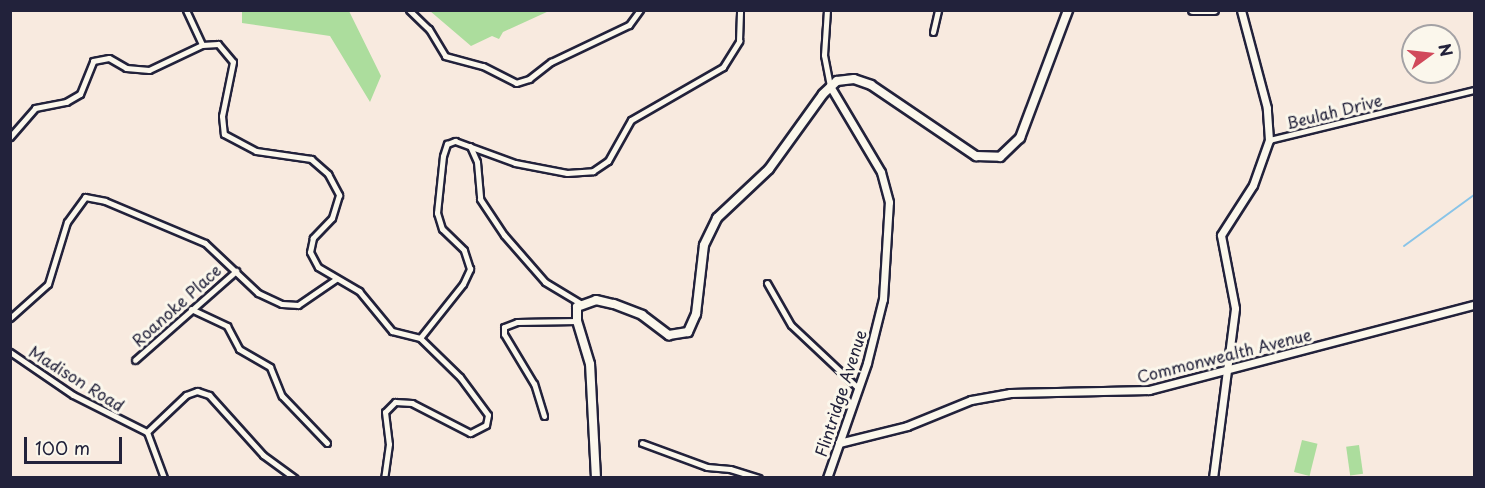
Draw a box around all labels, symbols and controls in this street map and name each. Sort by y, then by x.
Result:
north arrow [1401,24,1461,84]
text: N [1433,41,1460,59]
street label: Beulah Drive [1284,90,1384,132]
street label: Roanoke Place [128,260,224,350]
street label: Commonwealth Avenue [1134,324,1314,386]
street label: Flintridge Avenue [810,327,870,459]
street label: Madison Road [26,341,128,415]
scale bar [27,425,124,463]
text: 100 m [35,434,90,461]

